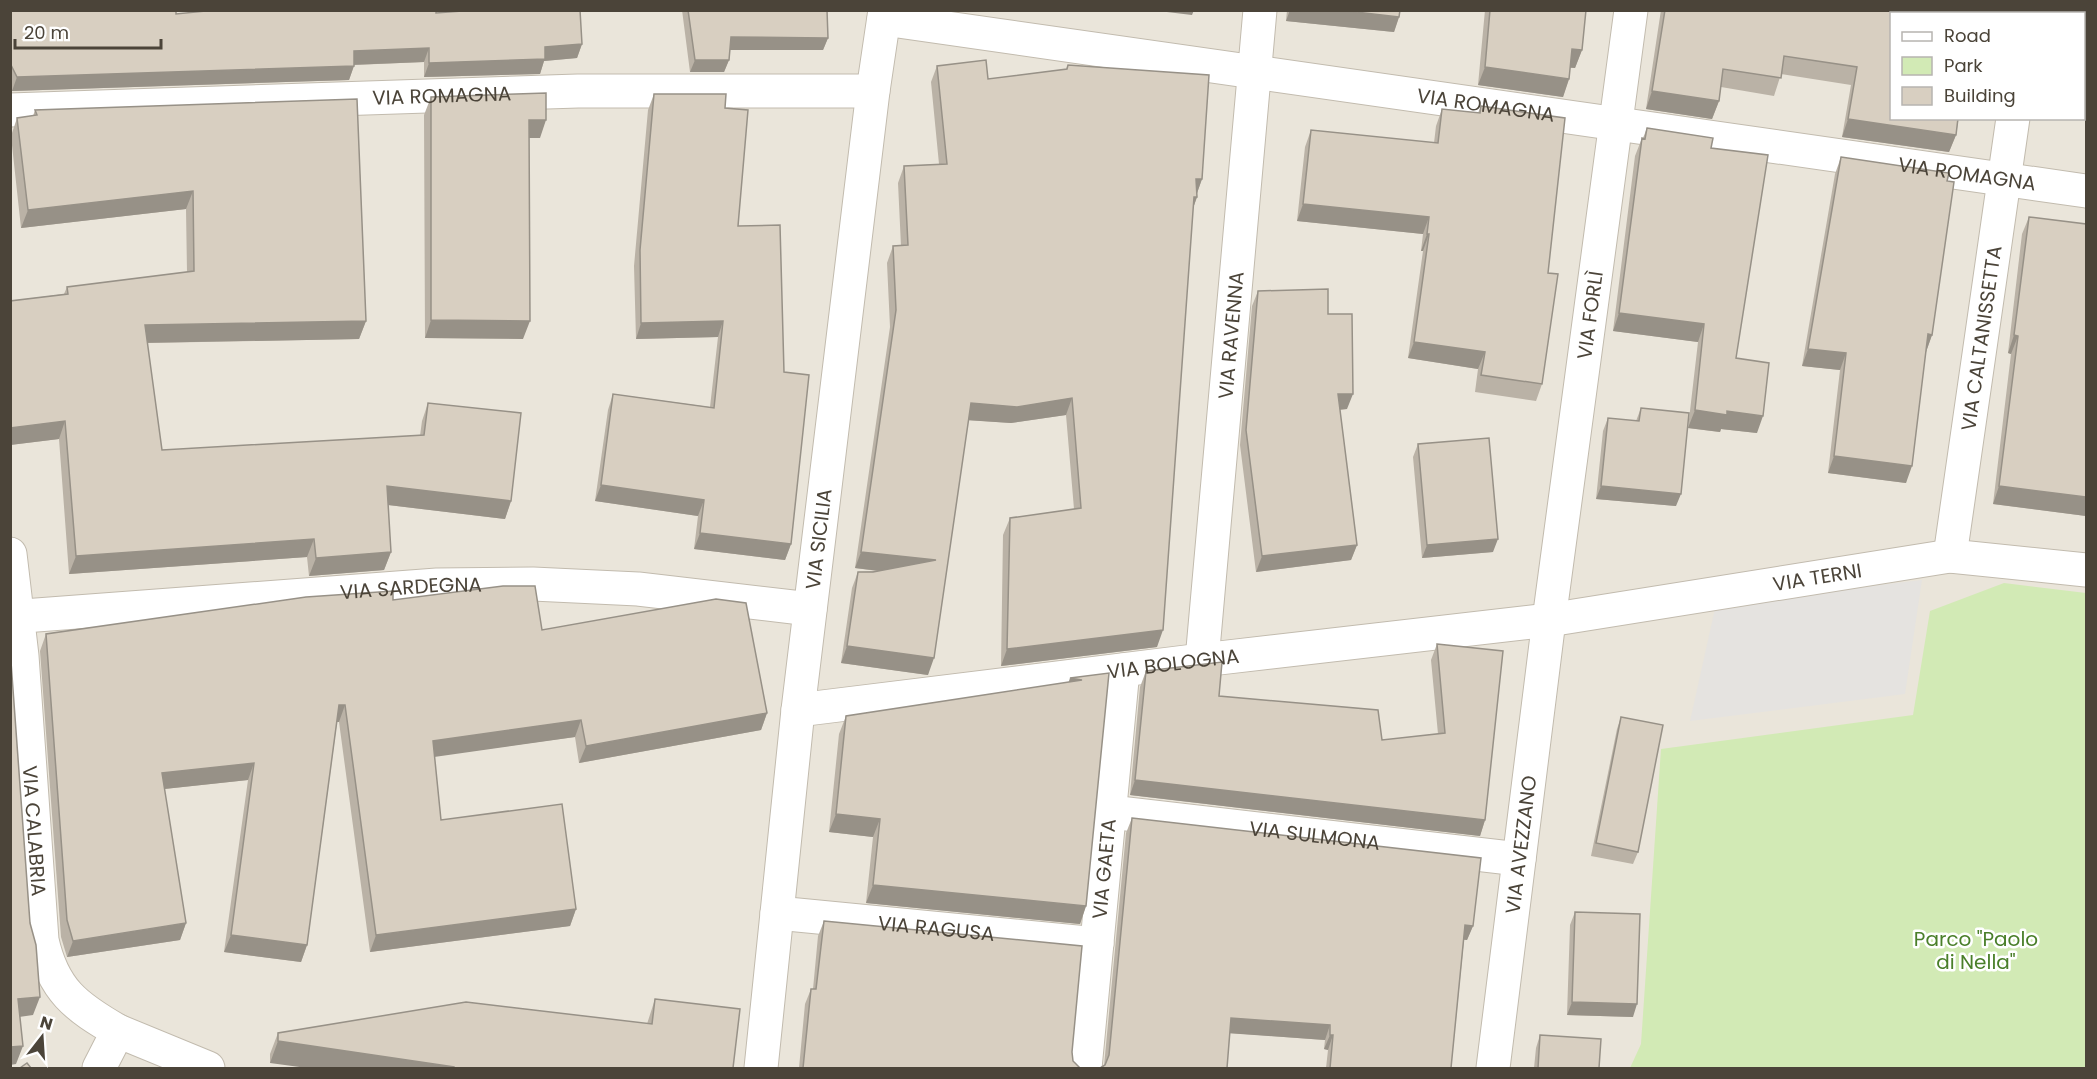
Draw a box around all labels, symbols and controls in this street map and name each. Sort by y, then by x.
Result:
scale bar [15,12,160,50]
legend [1890,12,2085,120]
text: 20 m [24,20,69,45]
text: Road [1944,23,1991,48]
text: Park [1944,53,1983,78]
street label: VIA ROMAGNA [372,79,512,112]
street label: VIA ROMAGNA [1415,81,1557,129]
text: Building [1944,83,2016,108]
street label: VIA ROMAGNA [1896,150,2038,198]
street label: VIA CALTANISSETTA [1954,244,2008,433]
street label: VIA FORLÌ [1570,269,1610,361]
street label: VIA RAVENNA [1211,270,1251,400]
street label: VIA SICILIA [799,487,839,591]
street label: VIA TERNI [1771,556,1864,598]
street label: VIA SARDEGNA [339,571,482,606]
street label: VIA BOLOGNA [1106,642,1241,686]
street label: VIA CALABRIA [16,764,53,897]
street label: VIA AVEZZANO [1498,774,1543,916]
street label: VIA SULMONA [1248,814,1382,857]
street label: VIA GAETA [1085,817,1123,920]
street label: VIA RAGUSA [877,909,996,948]
park label: Parco "Paolo di Nella" [1914,925,2038,976]
north arrow [12,1007,72,1067]
text: N [37,1010,55,1036]

